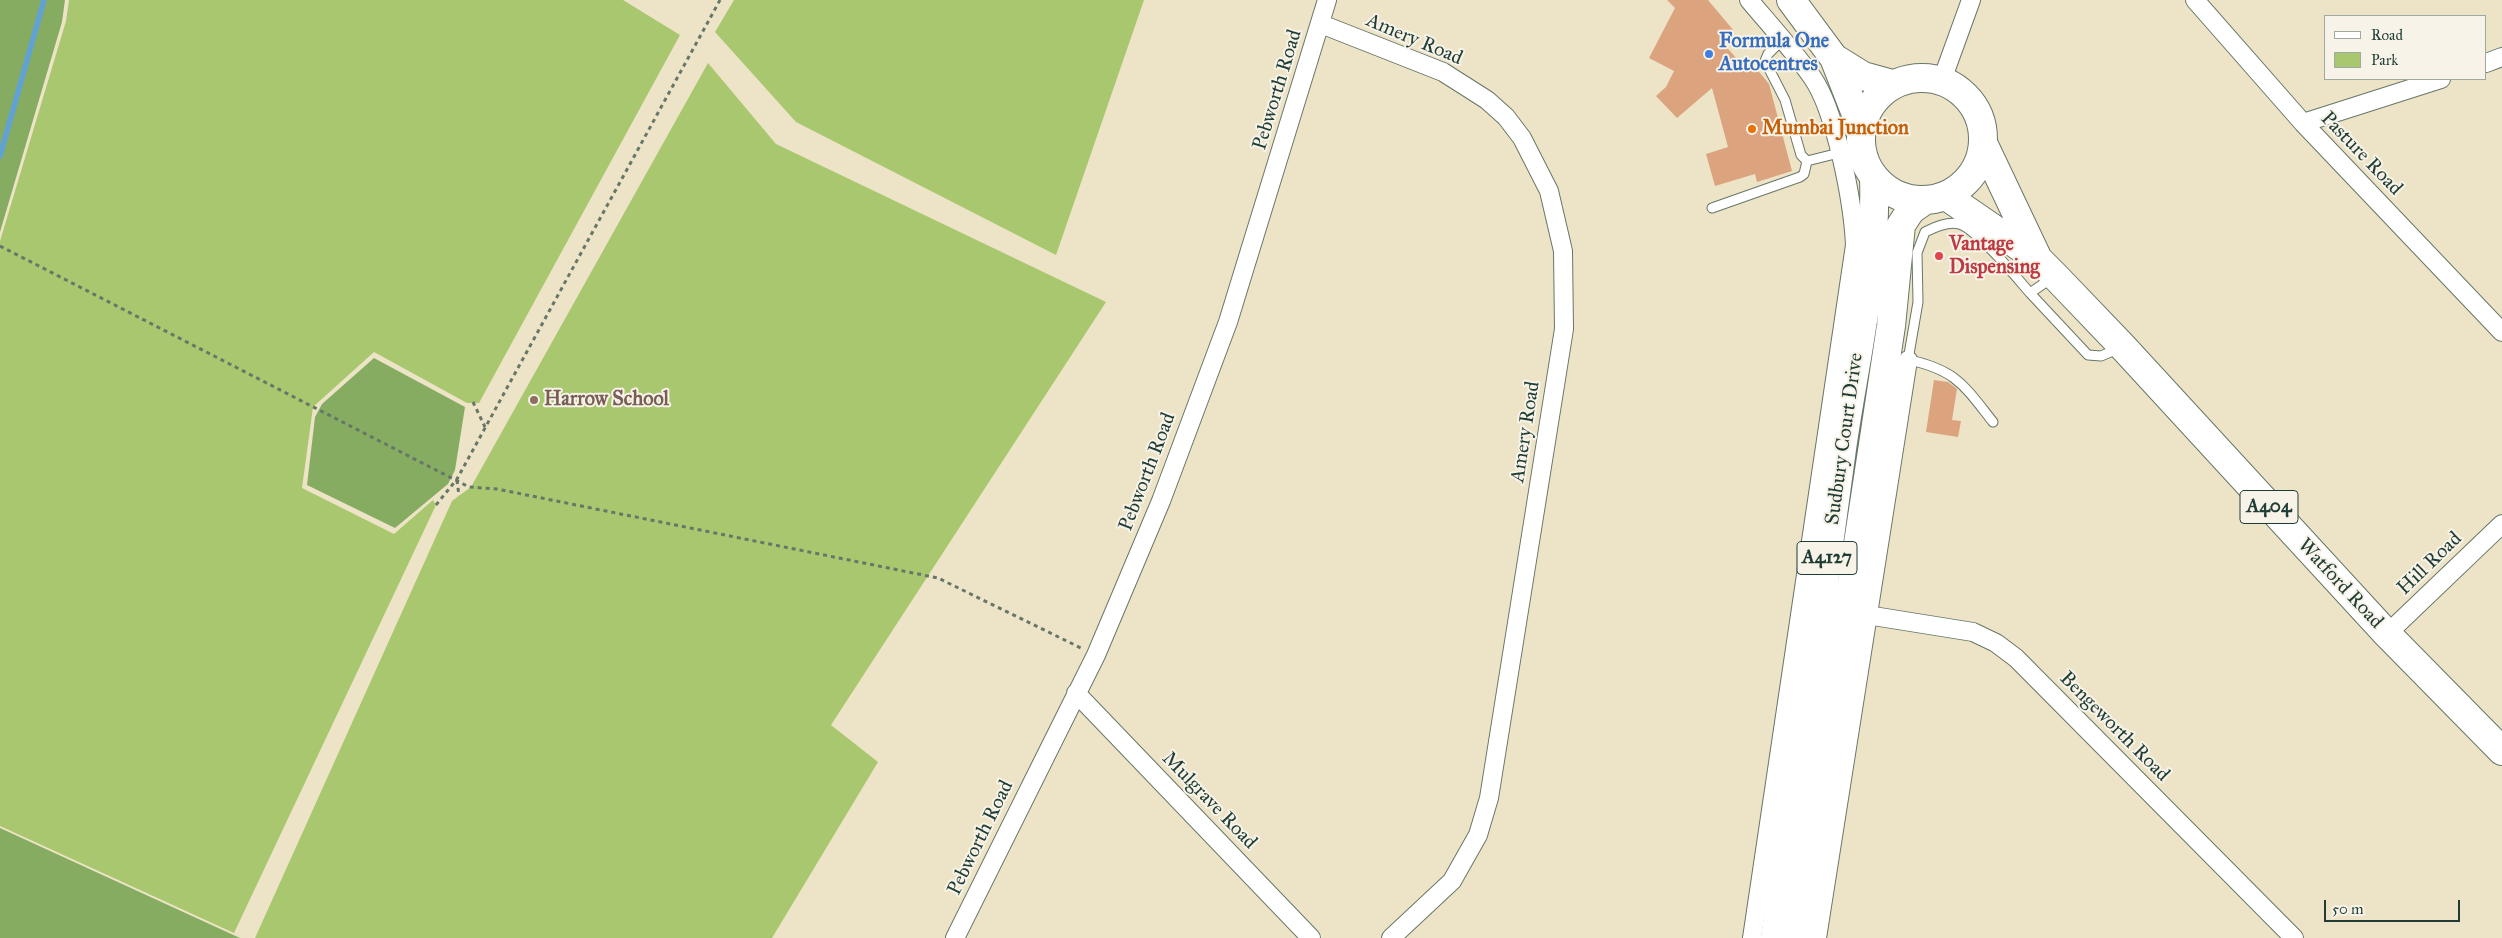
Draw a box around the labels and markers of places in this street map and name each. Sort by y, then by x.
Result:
place label: Formula One Autocentres [1719,30,1829,77]
marker: Formula One Autocentres [1703,48,1715,60]
place label: Mumbai Junction [1762,117,1909,141]
marker: Mumbai Junction [1746,123,1758,135]
place label: Vantage Dispensing [1949,233,2040,280]
marker: Vantage Dispensing [1933,250,1945,262]
place label: Harrow School [544,388,669,412]
marker: Harrow School [528,394,540,406]

